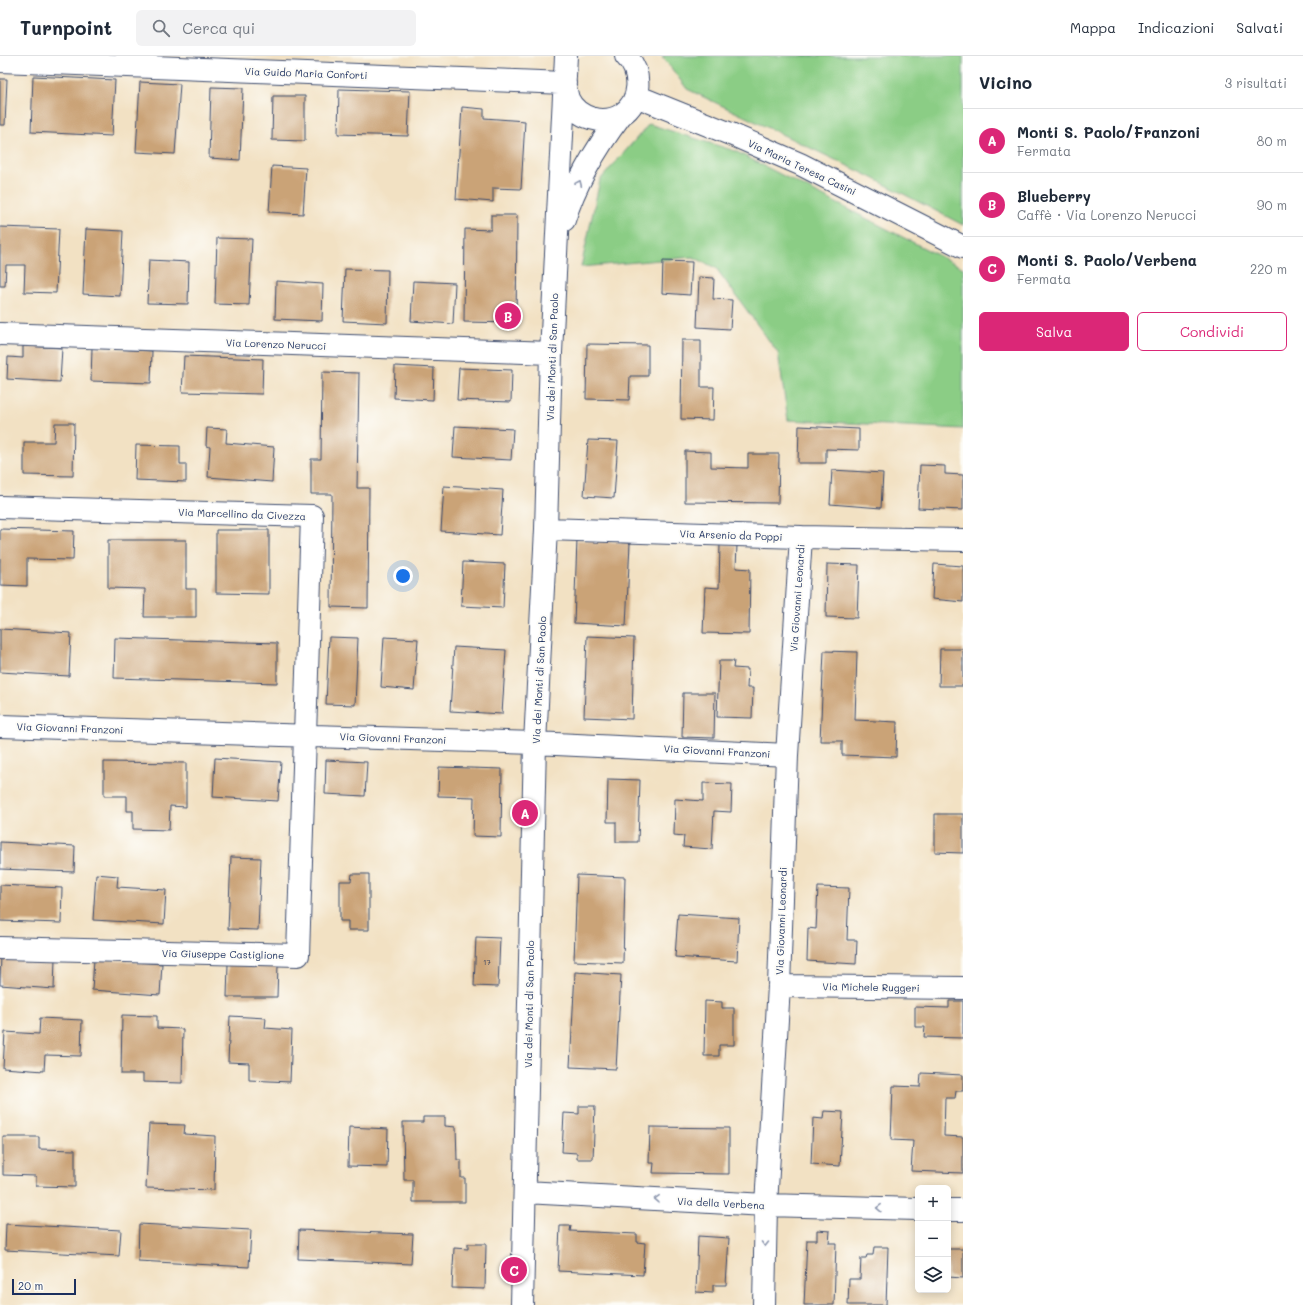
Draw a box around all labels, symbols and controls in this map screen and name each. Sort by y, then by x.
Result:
search box [136,10,416,46]
text: Turnpoint [20,15,112,40]
icon: search [150,17,172,39]
text: Cerca qui [182,18,255,38]
text: Mappa [1070,18,1116,37]
text: Indicazioni [1138,18,1214,37]
text: Salvati [1236,18,1283,37]
street label: Via Guido Maria Conforti [244,64,368,82]
text: Vicino [979,71,1032,93]
text: 3 risultati [1225,74,1287,91]
text: Monti S. Paolo/Franzoni [1017,122,1200,142]
text: A [987,132,997,149]
text: 80 m [1257,132,1287,149]
street label: Via Maria Teresa Casini [746,136,858,198]
text: Fermata [1017,142,1071,159]
one-way arrow [574,179,582,187]
text: Blueberry [1017,186,1091,206]
text: B [988,196,996,213]
text: 90 m [1257,196,1287,213]
text: Caffè · Via Lorenzo Nerucci [1017,206,1197,223]
text: Monti S. Paolo/Verbena [1017,250,1197,270]
text: C [987,260,997,277]
text: 220 m [1250,260,1287,277]
text: Fermata [1017,270,1071,287]
street label: Via dei Monti di San Paolo [543,293,561,421]
pin: B [495,301,521,331]
button: Salva [979,312,1129,351]
button: Condividi [1137,312,1287,351]
street label: Via Lorenzo Nerucci [226,335,326,353]
street label: Via Marcellino da Civezza [178,505,306,523]
street label: Via Arsenio da Poppi [679,526,783,544]
street label: Via Giovanni Leonardi [786,544,808,652]
your location [393,566,413,586]
street label: Via dei Monti di San Paolo [529,616,549,744]
street label: Via Giovanni Franzoni [16,719,124,737]
street label: Via Giovanni Franzoni [339,729,447,747]
street label: Via Giovanni Franzoni [663,741,771,761]
pin: A [512,798,538,828]
street label: Via Giovanni Leonardi [772,867,790,975]
street label: Via dei Monti di San Paolo [521,940,537,1068]
street label: Via Giuseppe Castiglione [162,946,284,962]
house number: 17 [483,957,492,967]
street label: Via Michele Ruggeri [822,979,920,995]
map controls [915,1185,951,1293]
button: + [915,1185,951,1221]
street label: Via della Verbena [677,1194,765,1212]
one-way arrow [654,1195,660,1204]
one-way arrow [876,1204,882,1212]
button: − [915,1221,951,1257]
one-way arrow [761,1241,769,1247]
pin: C [501,1255,527,1285]
button: layers [915,1257,951,1293]
scale bar [12,1277,76,1296]
text: 20 m [18,1278,43,1293]

